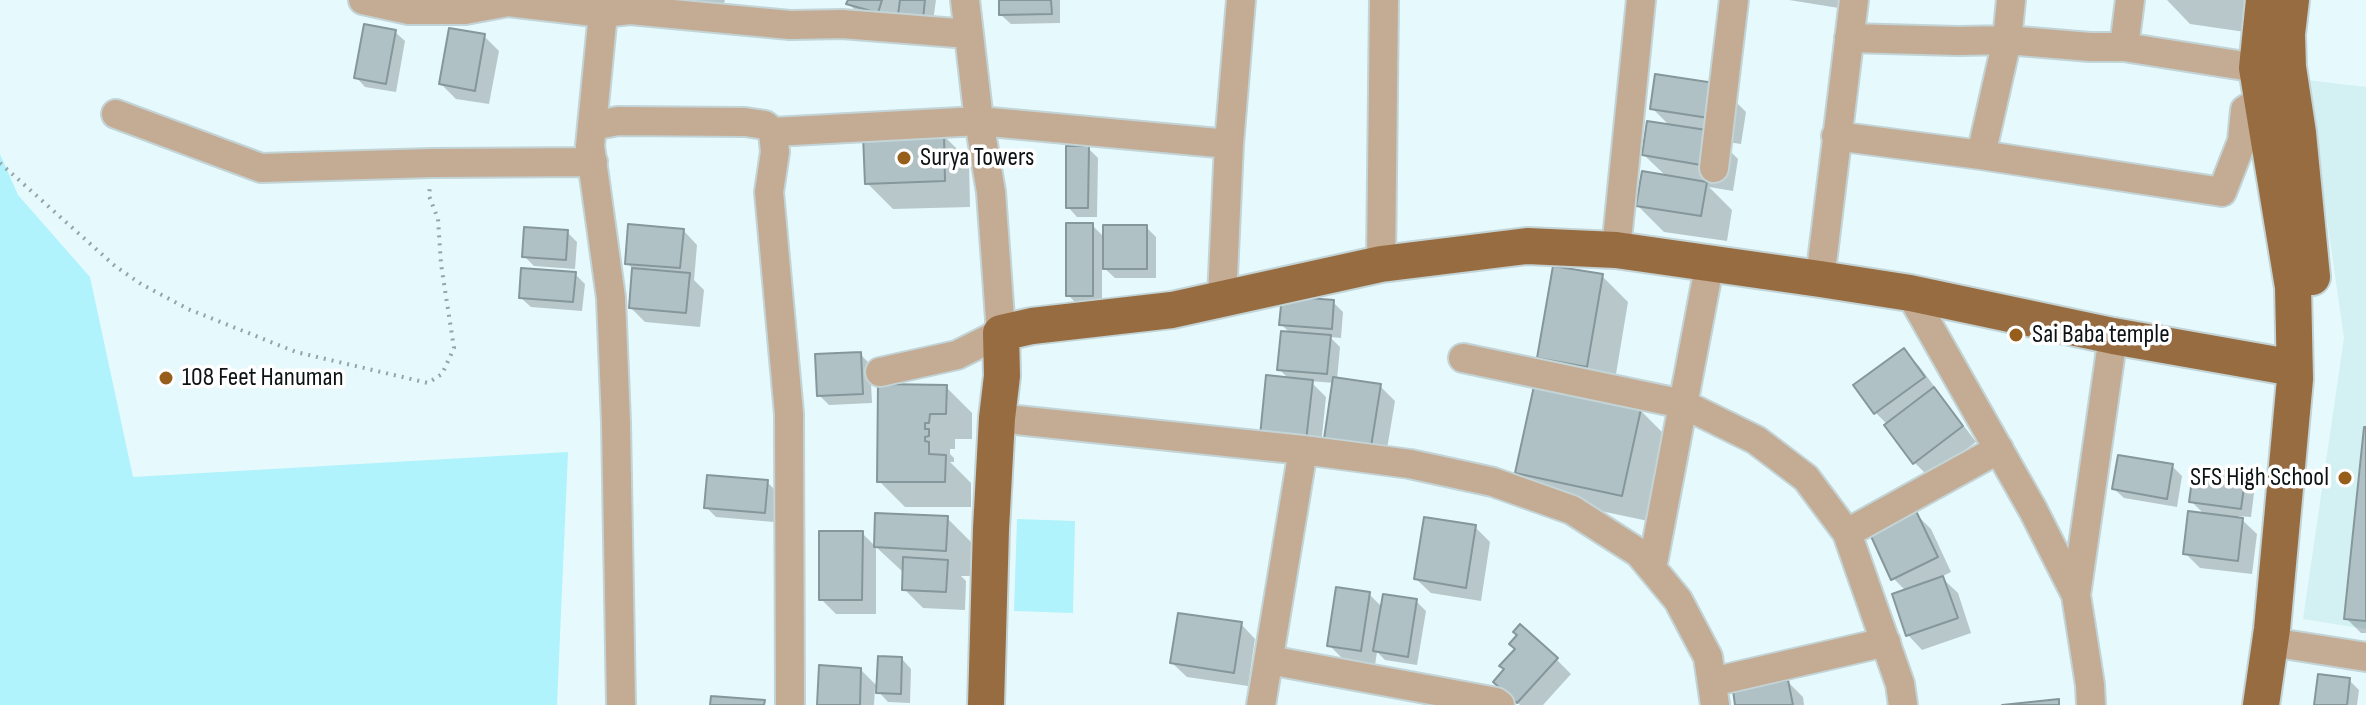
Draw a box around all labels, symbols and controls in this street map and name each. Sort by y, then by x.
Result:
place label: Surya Towers [920,142,1034,174]
marker: Surya Towers [895,149,913,167]
place label: Sai Baba temple [2032,319,2170,351]
marker: Sai Baba temple [2007,326,2025,344]
place label: 108 Feet Hanuman [182,362,344,394]
marker: 108 Feet Hanuman [157,369,175,387]
place label: SFS High School [2190,462,2329,494]
marker: SFS High School [2336,469,2354,487]

